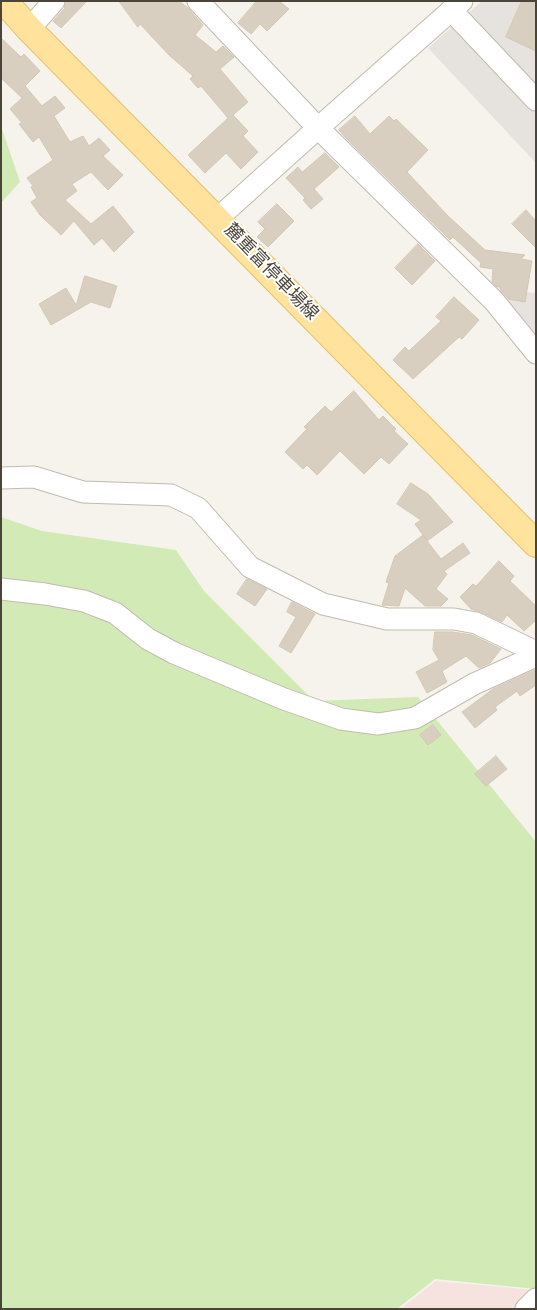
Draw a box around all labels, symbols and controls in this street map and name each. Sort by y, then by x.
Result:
street label: 麓重富停車場線 [218,220,322,326]

